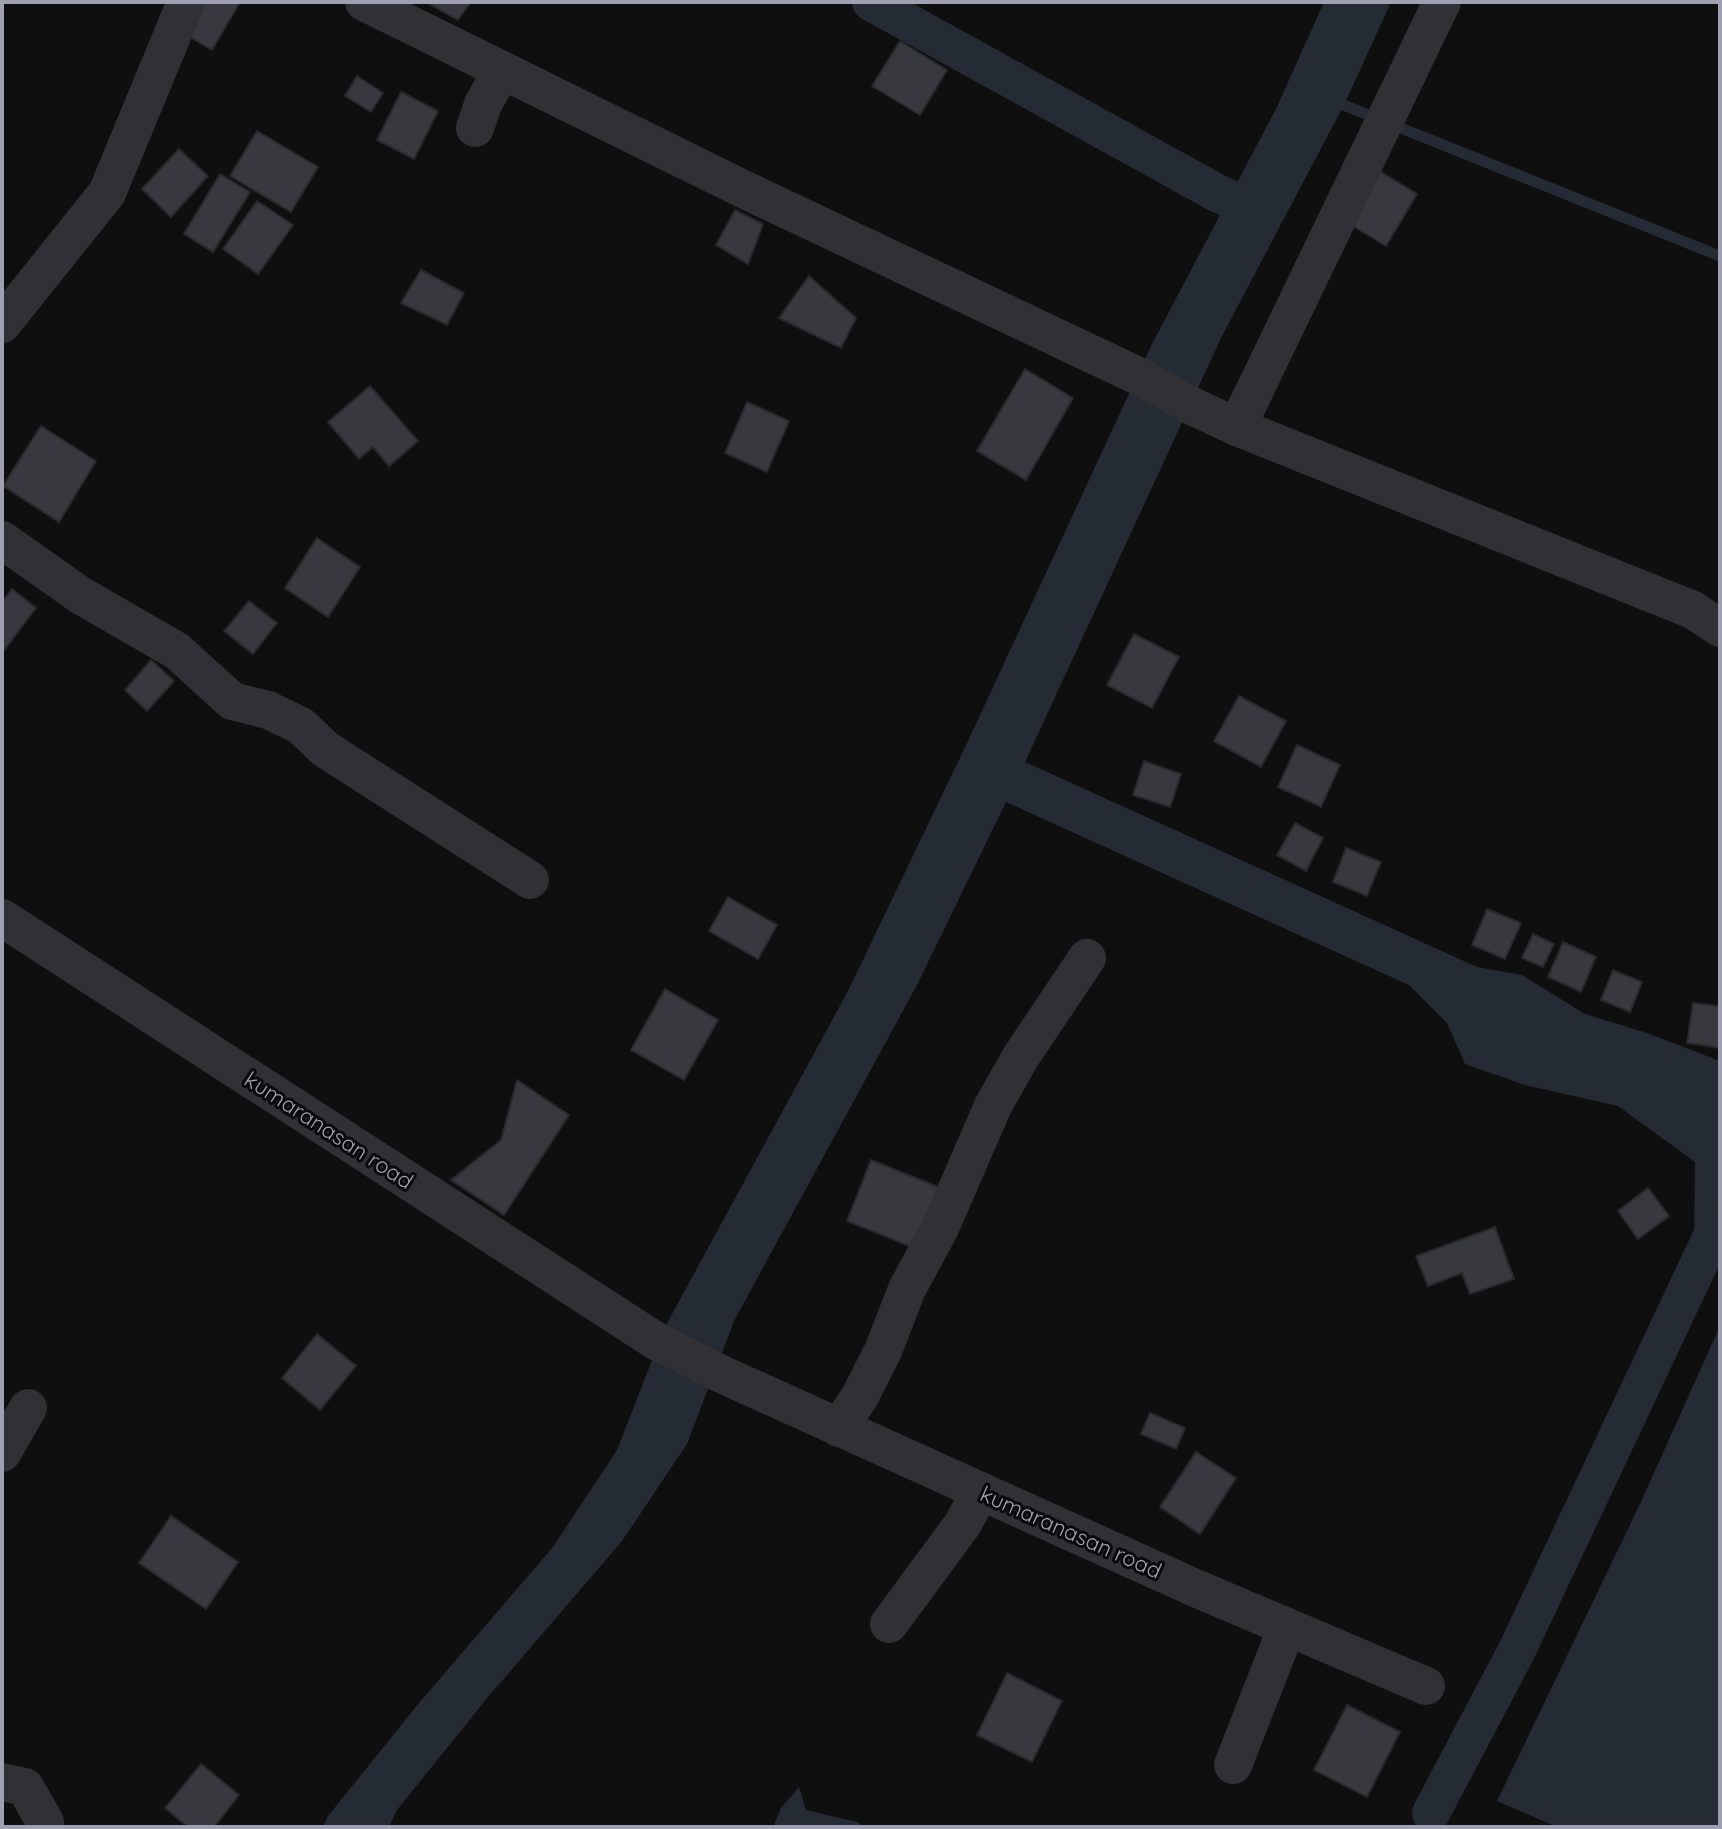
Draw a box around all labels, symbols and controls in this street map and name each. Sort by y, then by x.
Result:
street label: kumaranasan road [239,1065,419,1195]
street label: kumaranasan road [976,1479,1166,1585]

